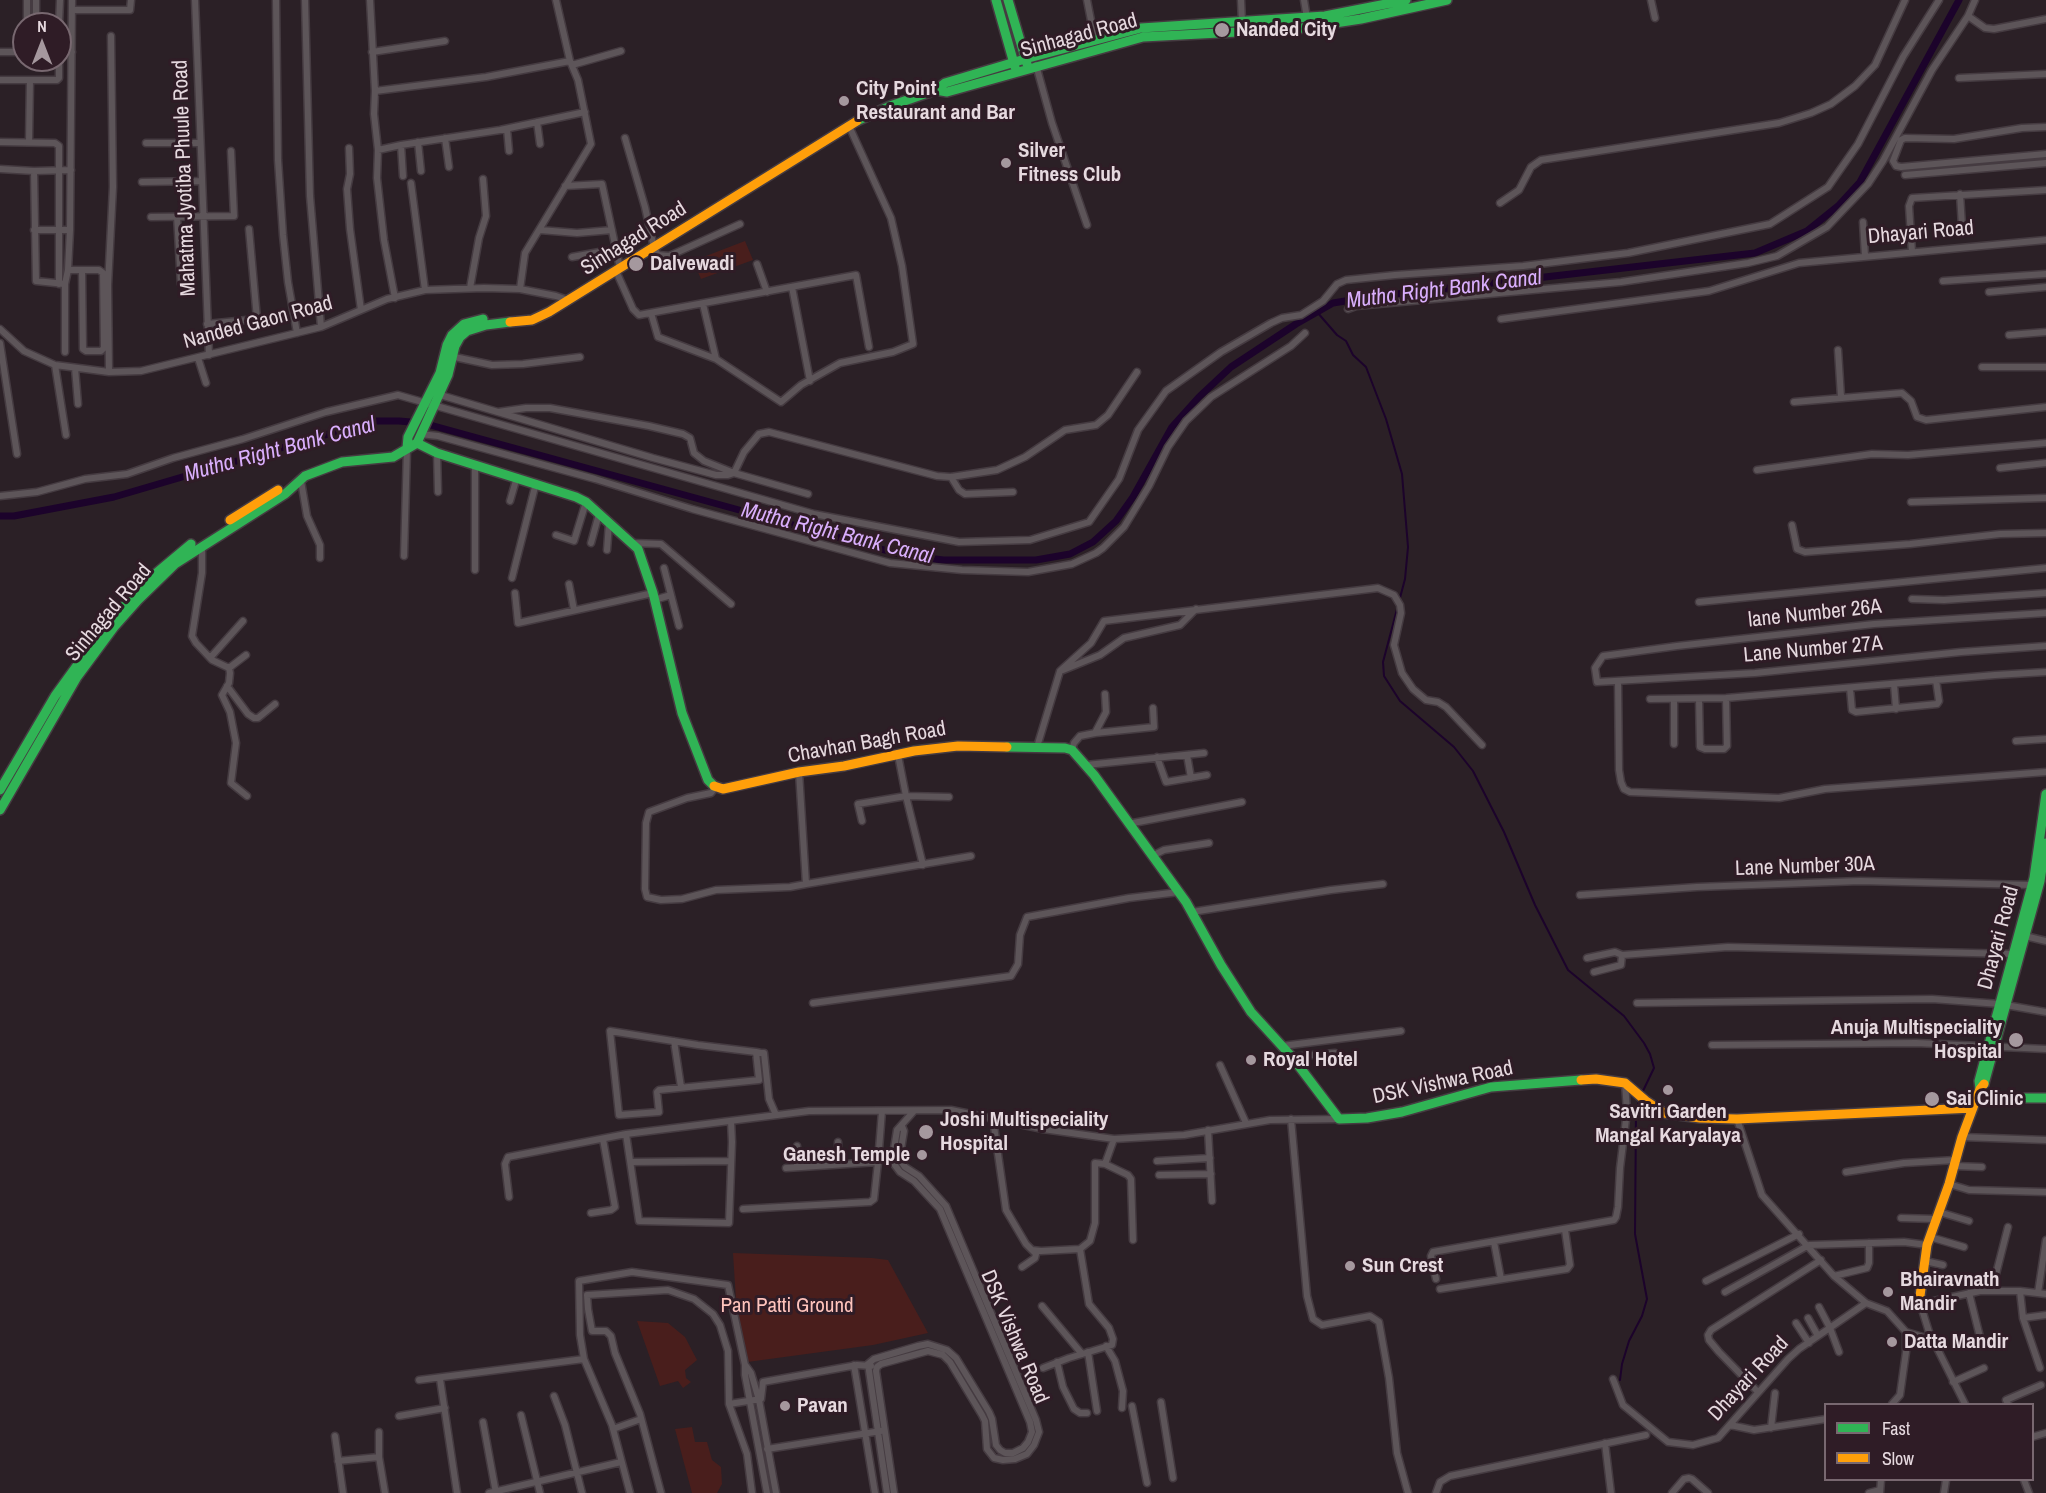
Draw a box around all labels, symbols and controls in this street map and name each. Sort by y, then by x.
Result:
street label: Sinhagad Road [1018,8,1140,64]
north arrow [12,12,72,72]
text: N [37,15,47,37]
place label: Nanded City [1236,17,1336,43]
marker: Nanded City [1213,21,1231,39]
street label: Mahatma Jyotiba Phuule Road [168,59,202,297]
place label: City Point Restaurant and Bar [856,76,1015,126]
marker: City Point Restaurant and Bar [837,94,851,108]
place label: Silver Fitness Club [1018,138,1121,188]
marker: Silver Fitness Club [999,156,1013,170]
street label: Sinhagad Road [577,197,691,281]
street label: Dhayari Road [1867,216,1975,250]
place label: Dalvewadi [650,251,734,277]
marker: Dalvewadi [627,255,645,273]
water label: Mutha Right Bank Canal [1345,265,1543,315]
street label: Nanded Gaon Road [181,291,335,355]
water label: Mutha Right Bank Canal [182,412,378,488]
water label: Mutha Right Bank Canal [738,497,936,571]
street label: Sinhagad Road [61,559,157,667]
street label: lane Number 26A [1747,594,1883,634]
street label: Lane Number 27A [1742,631,1884,669]
street label: Chavhan Bagh Road [786,717,948,769]
street label: Lane Number 30A [1735,852,1875,882]
street label: Dhayari Road [1973,883,2025,993]
place label: Anuja Multispeciality Hospital [1831,1015,2002,1065]
marker: Anuja Multispeciality Hospital [2007,1031,2025,1049]
place label: Royal Hotel [1263,1047,1358,1073]
marker: Royal Hotel [1244,1053,1258,1067]
street label: DSK Vishwa Road [1371,1056,1515,1110]
marker: Savitri Garden Mangal Karyalaya [1661,1083,1675,1097]
place label: Sai Clinic [1946,1086,2024,1112]
marker: Sai Clinic [1923,1090,1941,1108]
place label: Savitri Garden Mangal Karyalaya [1595,1099,1741,1149]
place label: Joshi Multispeciality Hospital [940,1107,1108,1157]
marker: Joshi Multispeciality Hospital [917,1123,935,1141]
place label: Ganesh Temple [783,1142,910,1168]
marker: Ganesh Temple [915,1148,929,1162]
place label: Sun Crest [1362,1253,1443,1279]
marker: Sun Crest [1343,1259,1357,1273]
street label: DSK Vishwa Road [975,1267,1053,1407]
place label: Bhairavnath Mandir [1900,1267,2000,1317]
marker: Bhairavnath Mandir [1881,1285,1895,1299]
park label: Pan Patti Ground [720,1293,854,1319]
place label: Datta Mandir [1904,1329,2008,1355]
street label: Dhayari Road [1704,1332,1794,1426]
marker: Datta Mandir [1885,1335,1899,1349]
place label: Pavan [797,1393,848,1419]
marker: Pavan [778,1399,792,1413]
legend [1824,1403,2034,1481]
text: Fast [1882,1416,1910,1441]
text: Slow [1882,1446,1914,1471]

